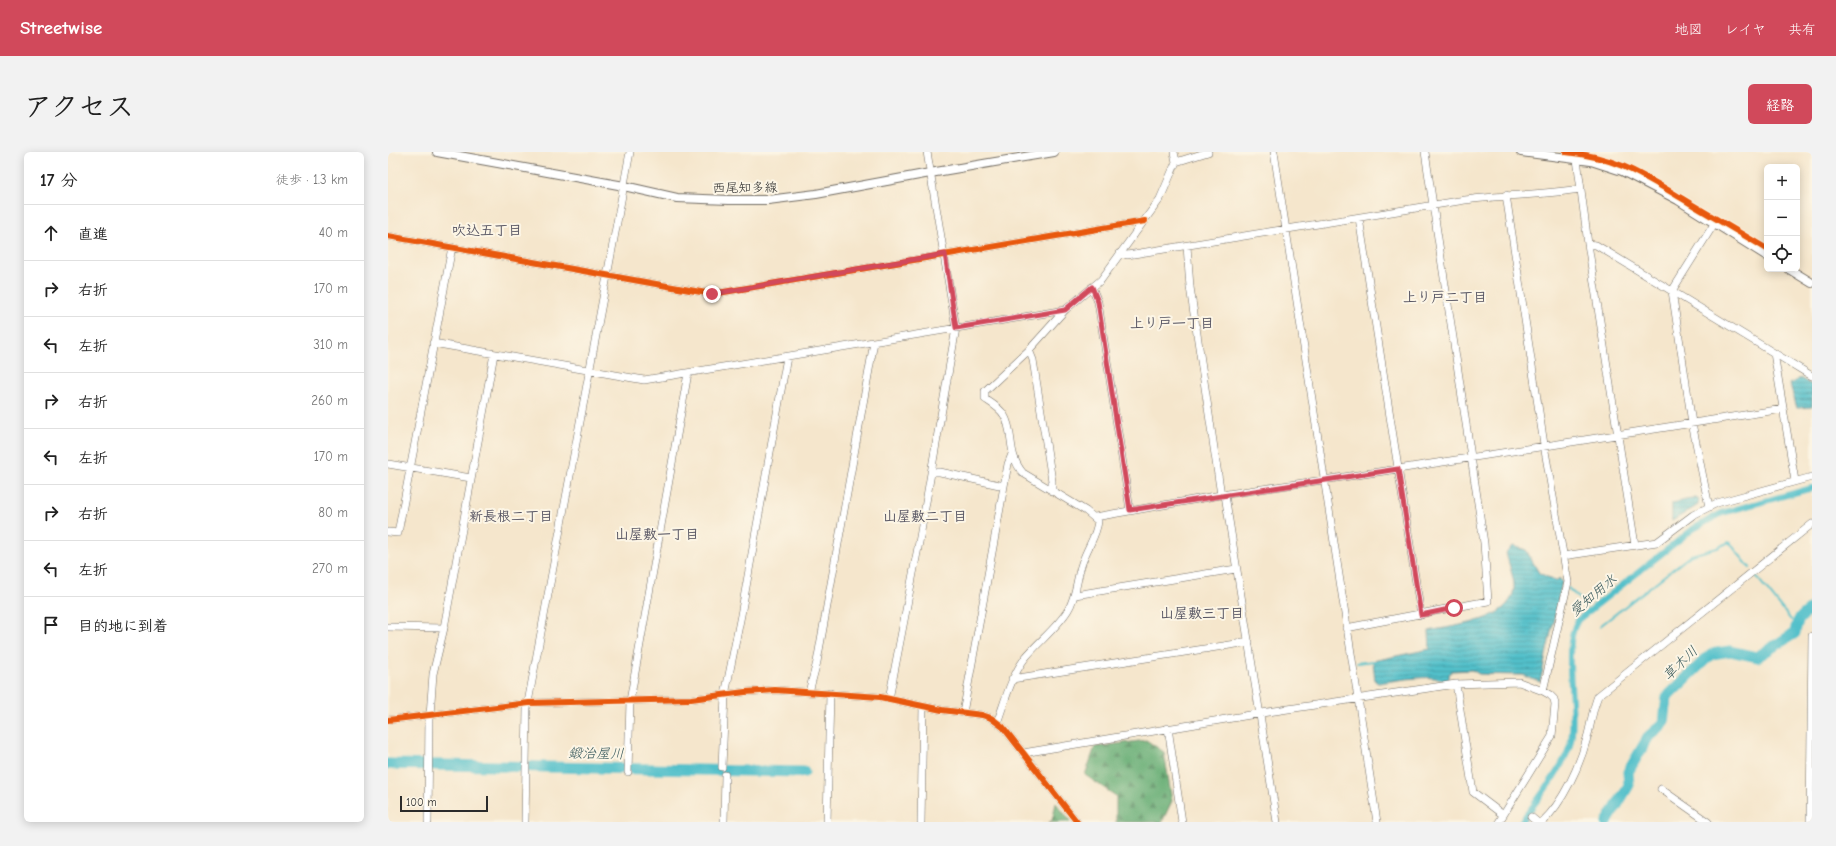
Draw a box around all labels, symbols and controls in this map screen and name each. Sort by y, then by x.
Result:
text: Streetwise [20,17,102,39]
text: 地図 [1675,21,1703,38]
text: レイヤ [1725,21,1766,38]
text: 共有 [1788,21,1816,38]
button: 経路 [1748,84,1812,124]
text: アクセス [24,91,134,123]
map controls [1764,164,1800,272]
button: + [1764,164,1800,200]
text: 17 分 [40,171,77,190]
text: 徒歩 · 1.3 km [276,172,348,187]
street label: 西尾知多線 [712,179,779,196]
button: − [1764,200,1800,236]
icon: ahead [40,222,62,244]
district label: 吹込五丁目 [452,222,522,239]
text: 直進 [78,225,108,243]
text: 40 m [319,225,348,240]
button: locate [1764,236,1800,272]
icon: right [40,278,62,300]
text: 右折 [78,281,108,299]
text: 170 m [314,281,348,296]
route end [703,285,721,303]
district label: 上り戸二丁目 [1403,289,1487,306]
district label: 上り戸一丁目 [1130,315,1214,332]
icon: left [40,334,62,356]
text: 左折 [78,337,108,355]
text: 310 m [313,337,348,352]
icon: right [40,390,62,412]
text: 右折 [78,393,108,411]
text: 260 m [311,393,348,408]
icon: left [40,446,62,468]
text: 左折 [78,449,108,467]
text: 170 m [314,449,348,464]
icon: right [40,502,62,524]
text: 右折 [78,505,108,523]
text: 80 m [318,505,348,520]
district label: 新長根二丁目 [469,508,553,525]
district label: 山屋敷二丁目 [883,508,967,525]
district label: 山屋敷一丁目 [615,526,699,543]
icon: left [40,558,62,580]
text: 左折 [78,561,108,579]
text: 270 m [312,561,348,576]
water label: 愛知用水 [1566,571,1620,620]
route start [1445,599,1463,617]
district label: 山屋敷三丁目 [1160,605,1244,622]
icon: arrive [40,614,62,636]
text: 目的地に到着 [78,617,168,635]
water label: 草木川 [1659,643,1701,684]
water label: 鍛治屋川 [568,745,624,762]
scale bar [400,794,488,813]
text: 100 m [406,796,437,809]

